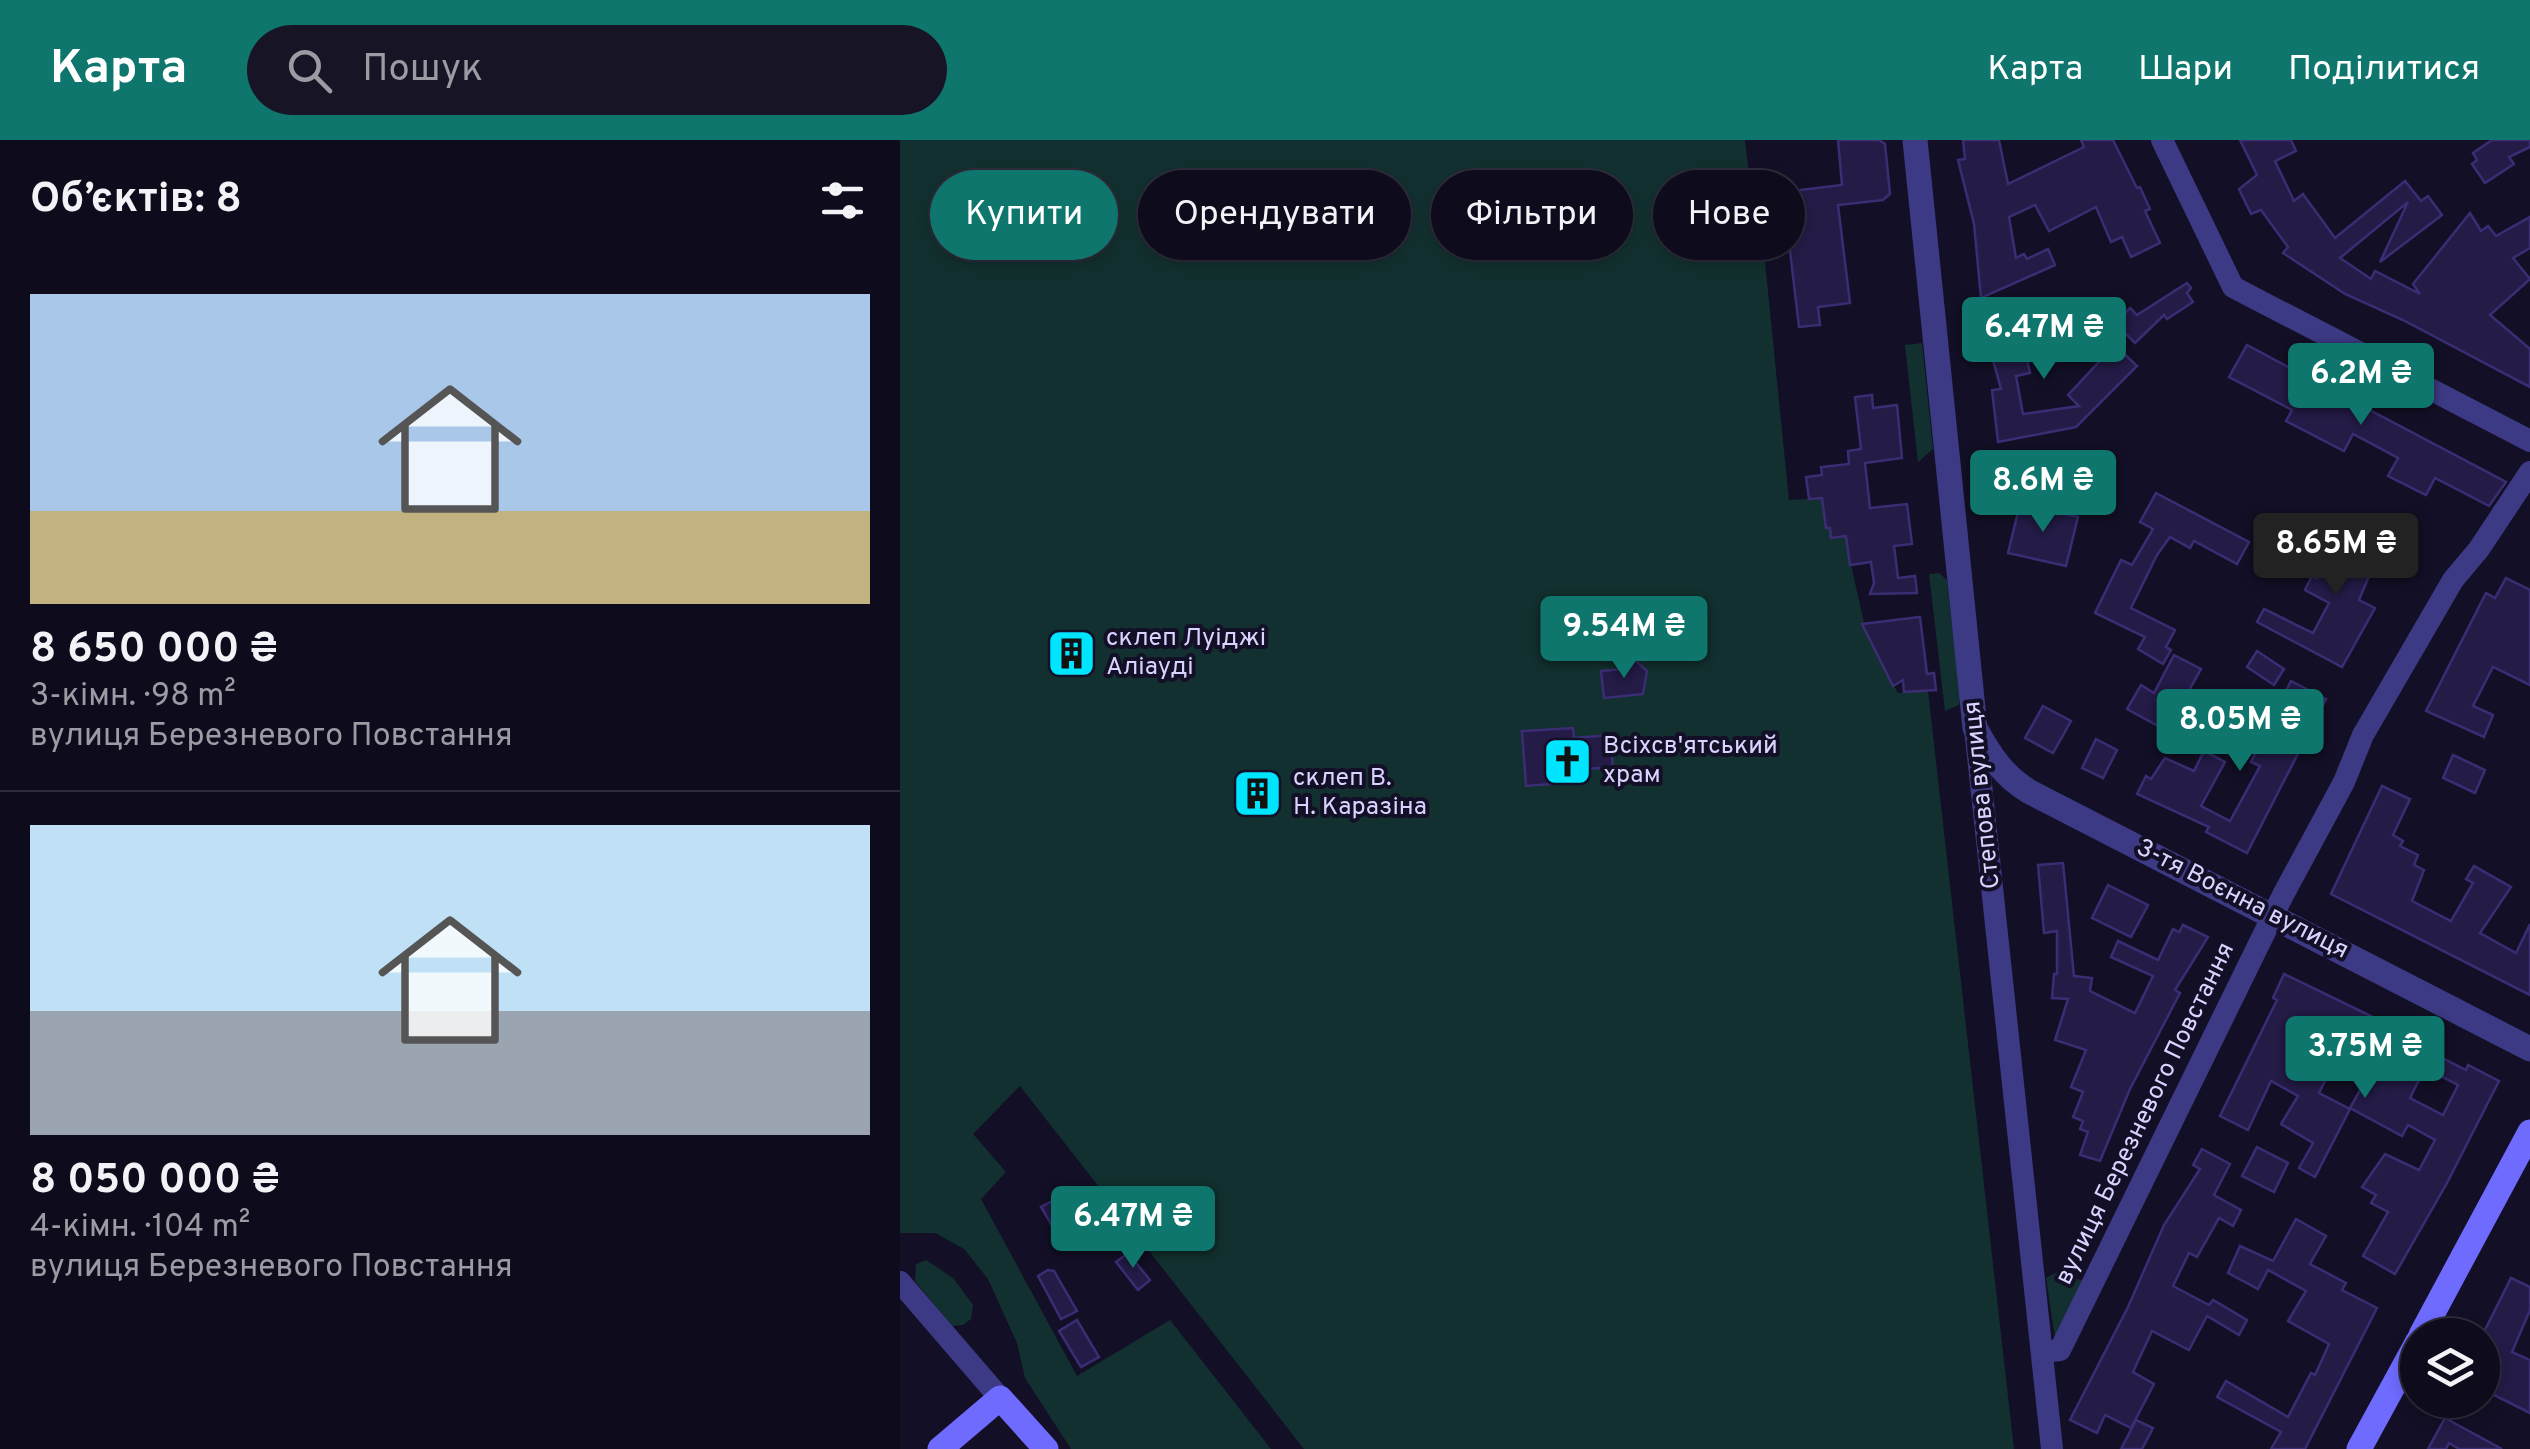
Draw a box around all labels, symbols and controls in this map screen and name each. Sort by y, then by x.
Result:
search box [247,25,947,115]
text: Карта [50,40,187,100]
icon: search [282,43,337,98]
text: Пошук [362,46,483,95]
text: Карта [1987,48,2083,92]
text: Шари [2138,48,2233,92]
text: Поділитися [2288,48,2480,92]
chip: Купити [930,170,1118,260]
chip: Орендувати [1138,170,1411,260]
chip: Фільтри [1431,170,1633,260]
chip: Нове [1653,170,1805,260]
icon: filters [815,173,870,228]
text: Об’єктів: 8 [30,174,242,227]
pin: 6.47M ₴ [1952,297,2136,382]
text: 6.47M ₴ [1984,309,2104,349]
pin: 6.2M ₴ [2280,343,2442,428]
text: 6.2M ₴ [2310,355,2412,395]
icon: home [360,359,540,539]
pin: 8.6M ₴ [1962,450,2124,535]
text: 8.6M ₴ [1992,462,2094,502]
pin: 8.65M ₴ [2244,513,2428,598]
text: 8.65M ₴ [2275,525,2397,565]
pin: 9.54M ₴ [1532,596,1716,681]
text: 9.54M ₴ [1562,608,1686,648]
place label: склеп Луіджі Аліауді [1106,623,1266,684]
text: 8 650 000 ₴ [30,624,278,677]
building icon: склеп Луіджі Аліауді [1045,627,1097,679]
text: 3-кімн. · 98 m² [30,677,236,717]
pin: 8.05M ₴ [2148,689,2332,774]
street label: Степова вулиця [1957,699,2009,891]
text: 8.05M ₴ [2179,701,2301,741]
text: вулиця Березневого Повстання [30,717,513,757]
place label: Всіхсв'ятський храм [1603,731,1778,792]
church icon: Всіхсв'ятський храм [1542,735,1594,787]
place label: склеп В. Н. Каразіна [1293,763,1427,824]
building icon: склеп В. Н. Каразіна [1232,767,1284,819]
street label: 3-тя Воєнна вулиця [2130,833,2354,967]
icon: home [360,890,540,1070]
street label: вулиця Березневого Повстання [2049,938,2243,1290]
pin: 3.75M ₴ [2273,1016,2457,1101]
text: 3.75M ₴ [2307,1028,2423,1068]
text: 8 050 000 ₴ [30,1155,279,1208]
pin: 6.47M ₴ [1041,1186,1225,1271]
text: 6.47M ₴ [1073,1198,1193,1238]
text: 4-кімн. · 104 m² [30,1208,250,1248]
text: вулиця Березневого Повстання [30,1248,513,1288]
map controls [2400,1318,2500,1418]
button: layers [2400,1318,2500,1418]

